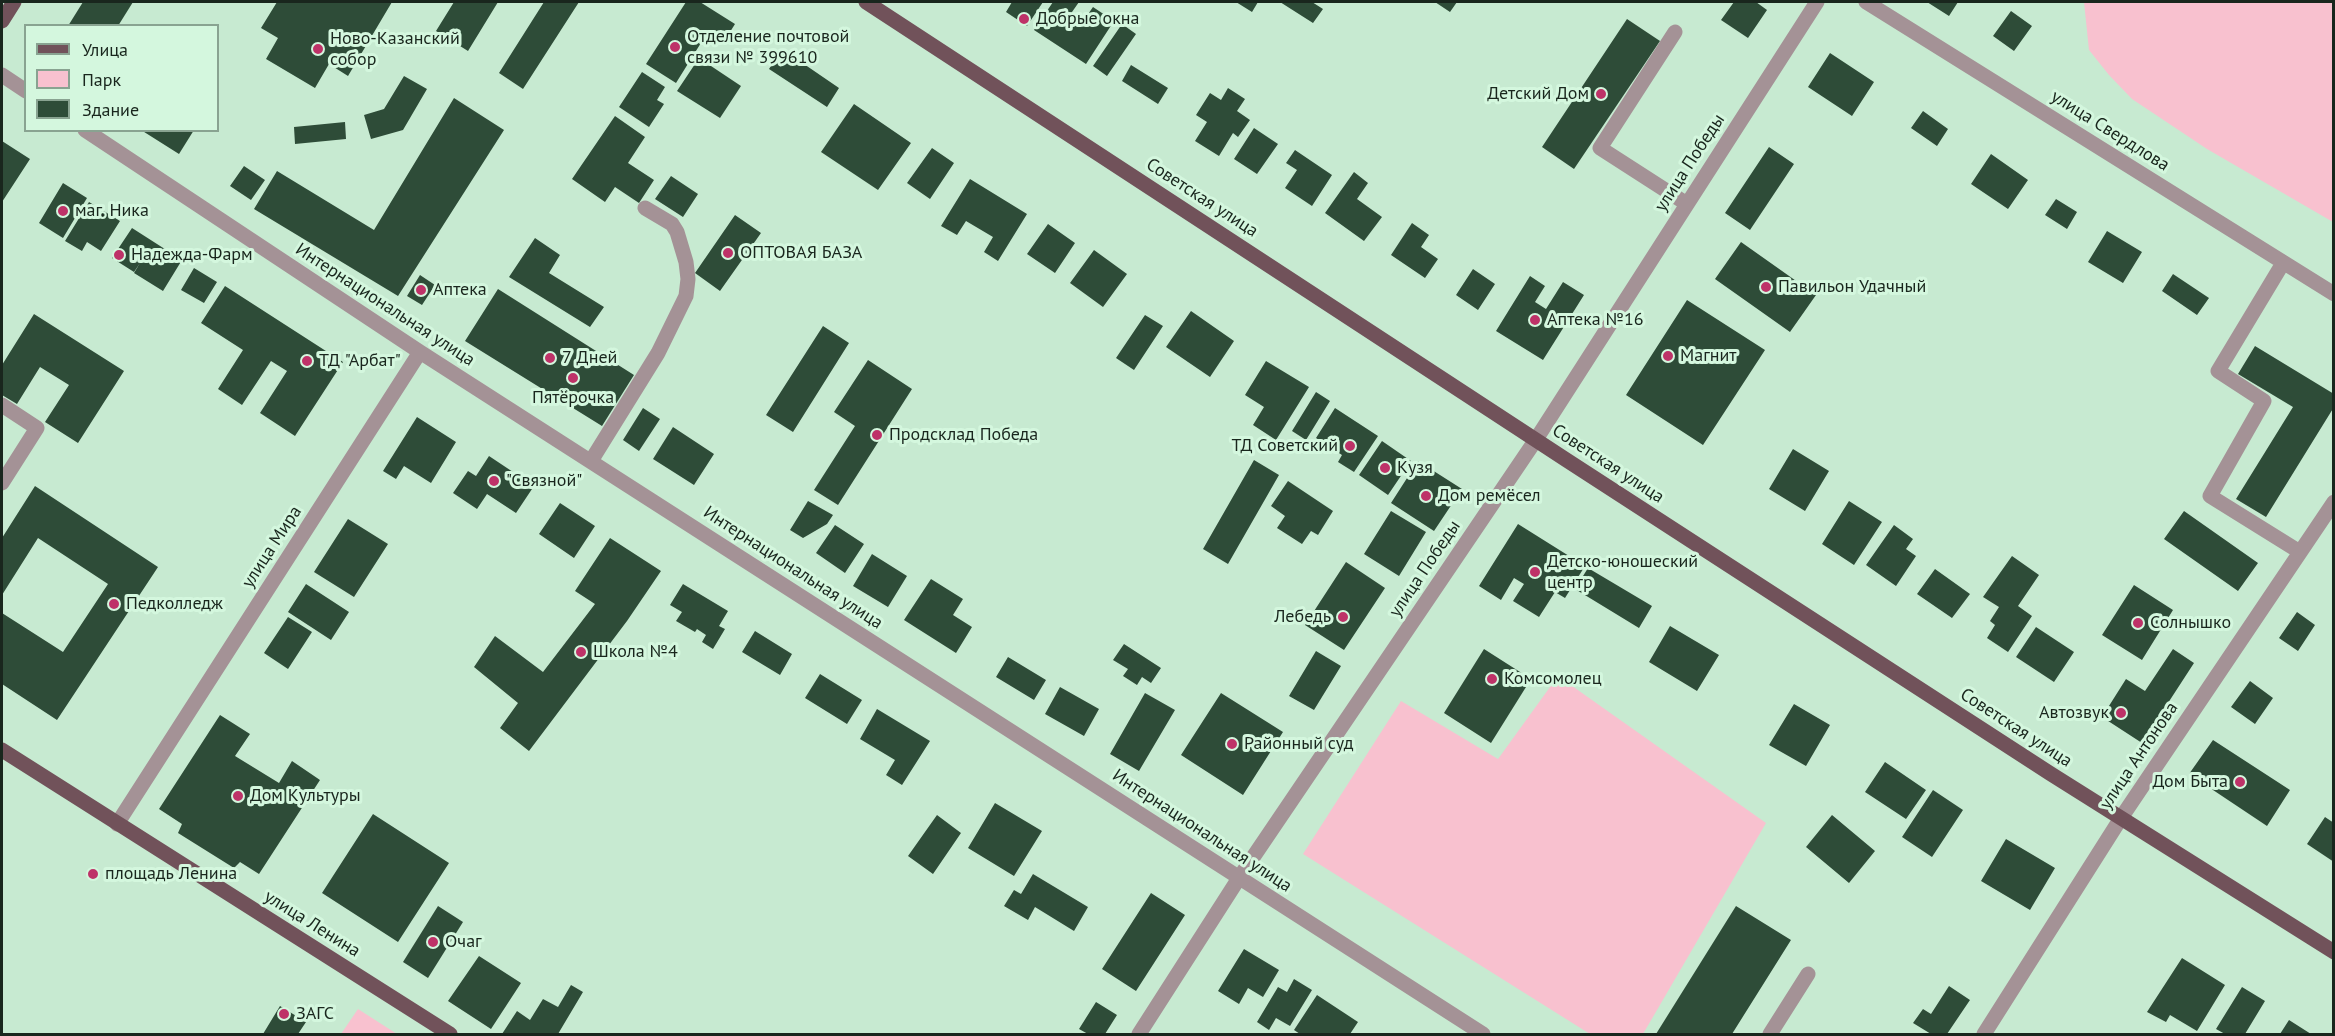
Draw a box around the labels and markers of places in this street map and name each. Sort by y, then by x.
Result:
place label: Добрые окна [1036,8,1139,30]
marker: Добрые окна [1017,12,1031,26]
place label: Отделение почтовой связи № 399610 [687,26,849,68]
place label: Ново-Казанский собор [330,28,460,70]
marker: Отделение почтовой связи № 399610 [668,40,682,54]
marker: Ново-Казанский собор [311,42,325,56]
place label: Детский Дом [1487,83,1589,105]
marker: Детский Дом [1594,87,1608,101]
place label: маг. Ника [75,200,149,222]
marker: маг. Ника [56,204,70,218]
place label: ОПТОВАЯ БАЗА [740,242,862,264]
place label: Надежда-Фарм [131,244,253,266]
marker: ОПТОВАЯ БАЗА [721,246,735,260]
marker: Надежда-Фарм [112,248,126,262]
place label: Павильон Удачный [1778,276,1926,298]
place label: Аптека [433,279,487,301]
marker: Павильон Удачный [1759,280,1773,294]
marker: Аптека [414,283,428,297]
place label: Аптека №16 [1547,309,1644,331]
marker: Аптека №16 [1528,313,1542,327]
place label: Магнит [1680,345,1737,367]
place label: 7 Дней [562,347,617,369]
marker: Магнит [1661,349,1675,363]
place label: ТД "Арбат" [319,350,401,372]
marker: 7 Дней [543,351,557,365]
marker: ТД "Арбат" [300,354,314,368]
marker: Пятёрочка [566,371,580,385]
place label: Пятёрочка [532,387,614,409]
place label: Продсклад Победа [889,424,1038,446]
marker: Продсклад Победа [870,428,884,442]
place label: ТД Советский [1232,435,1338,457]
marker: ТД Советский [1343,439,1357,453]
place label: Кузя [1397,457,1433,479]
marker: Кузя [1378,461,1392,475]
place label: "Связной" [506,470,582,492]
marker: "Связной" [487,474,501,488]
place label: Дом ремёсел [1438,485,1541,507]
marker: Дом ремёсел [1419,489,1433,503]
place label: Детско-юношеский центр [1547,551,1698,594]
marker: Детско-юношеский центр [1528,565,1542,579]
place label: Педколледж [126,593,223,615]
marker: Педколледж [107,597,121,611]
place label: Лебедь [1274,606,1331,628]
marker: Лебедь [1336,610,1350,624]
place label: Солнышко [2150,612,2231,634]
marker: Солнышко [2131,616,2145,630]
place label: Школа №4 [593,641,678,663]
marker: Школа №4 [574,645,588,659]
place label: Комсомолец [1504,668,1602,690]
marker: Комсомолец [1485,672,1499,686]
place label: Автозвук [2039,702,2109,724]
marker: Автозвук [2114,706,2128,720]
place label: Районный суд [1244,733,1354,755]
marker: Районный суд [1225,737,1239,751]
place label: Дом Быта [2152,771,2228,793]
marker: Дом Быта [2233,775,2247,789]
place label: Дом Культуры [250,785,361,807]
marker: Дом Культуры [231,789,245,803]
place label: площадь Ленина [105,863,237,885]
marker: площадь Ленина [86,867,100,881]
place label: Очаг [445,931,482,953]
marker: Очаг [426,935,440,949]
place label: ЗАГС [296,1003,334,1025]
marker: ЗАГС [277,1007,291,1021]

